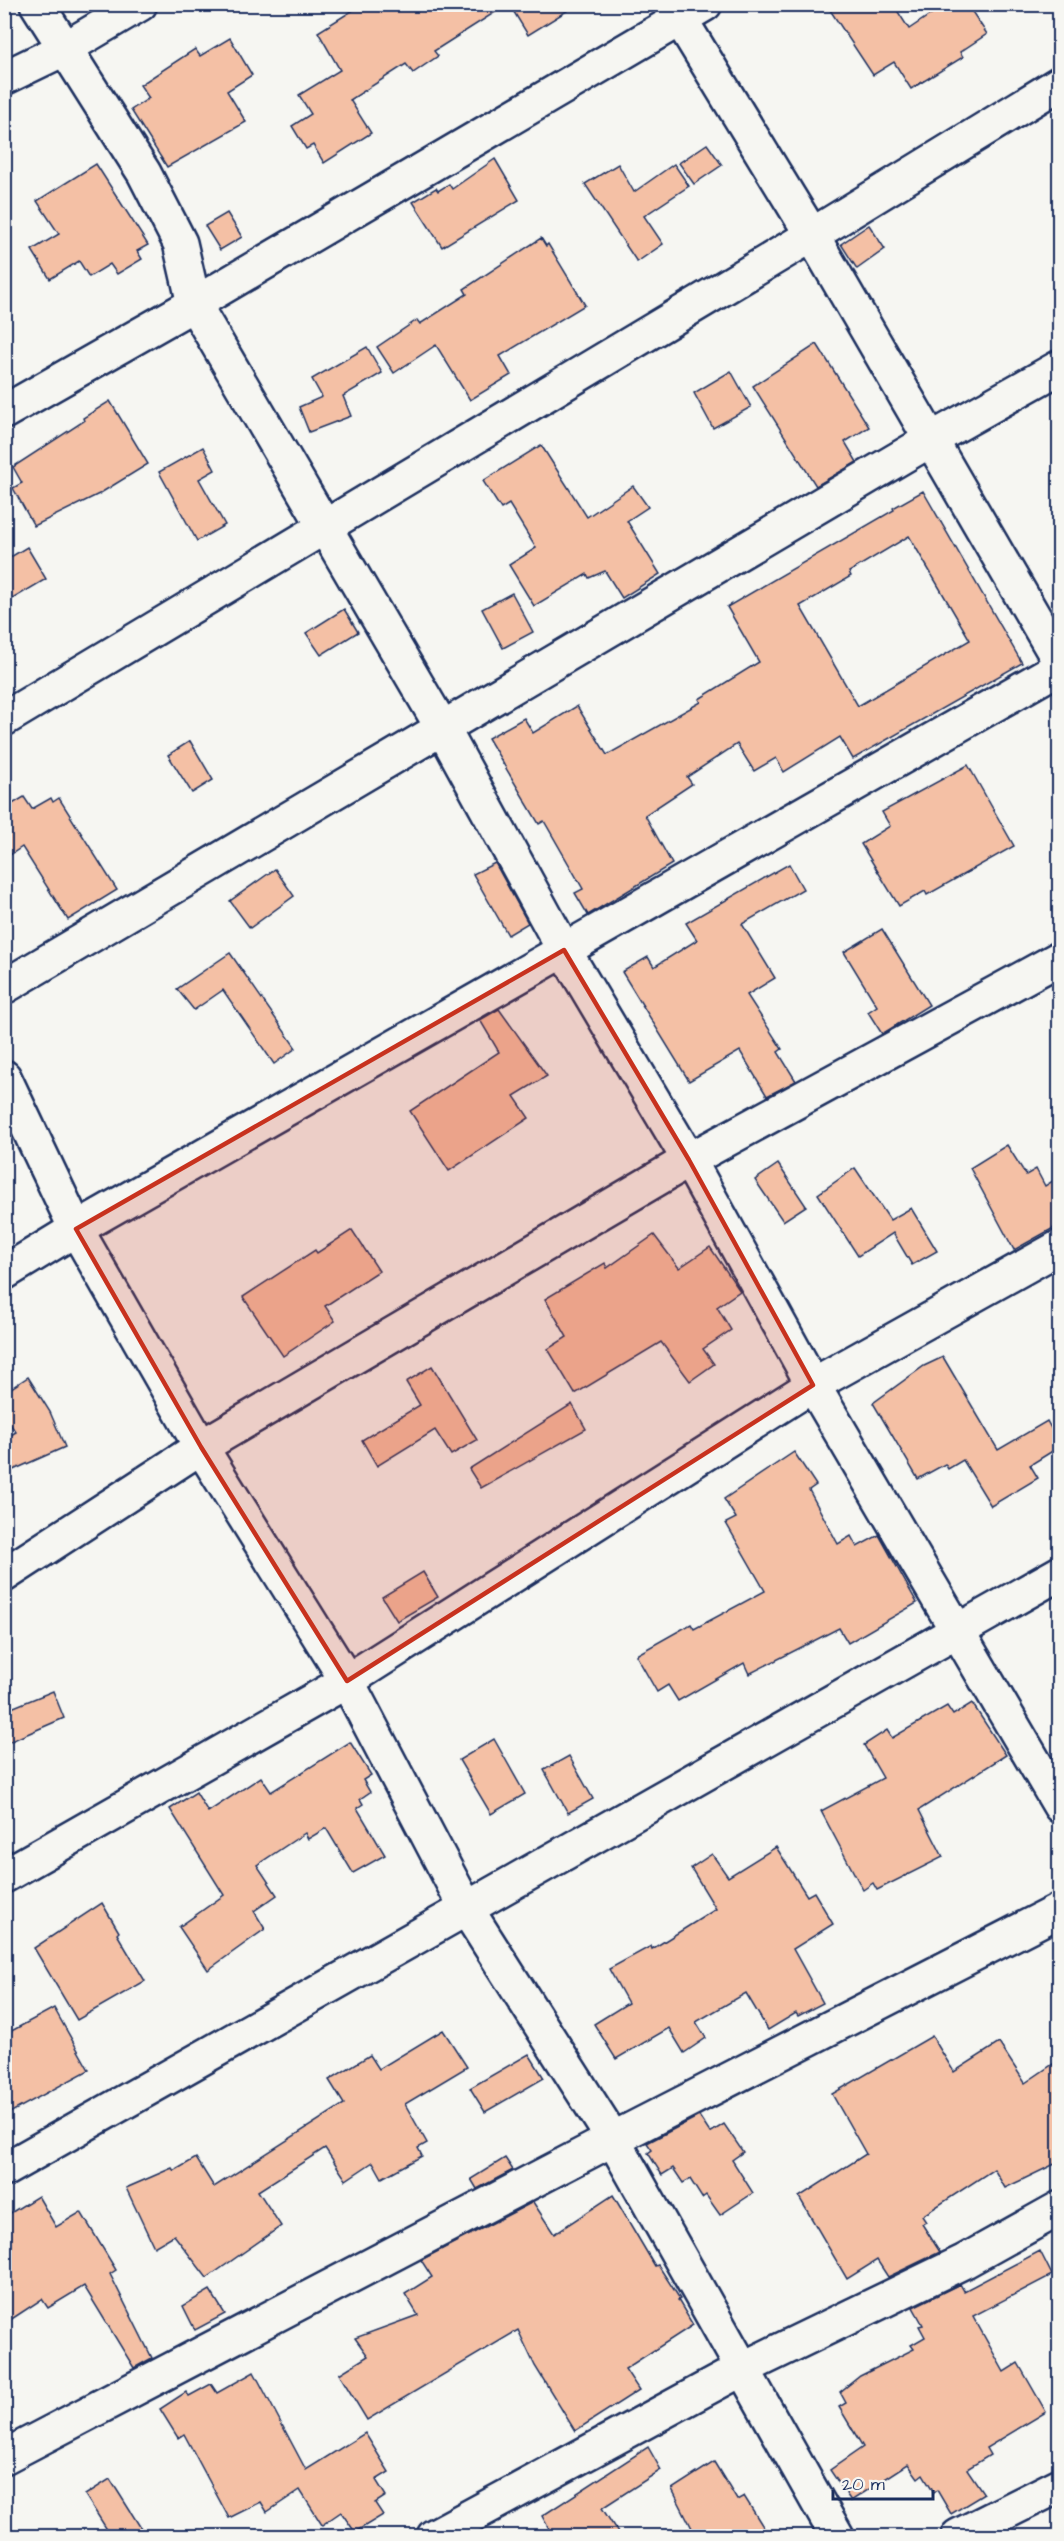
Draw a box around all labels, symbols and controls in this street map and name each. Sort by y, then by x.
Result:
scale bar [833,2463,934,2501]
text: 20 m [842,2472,885,2497]

